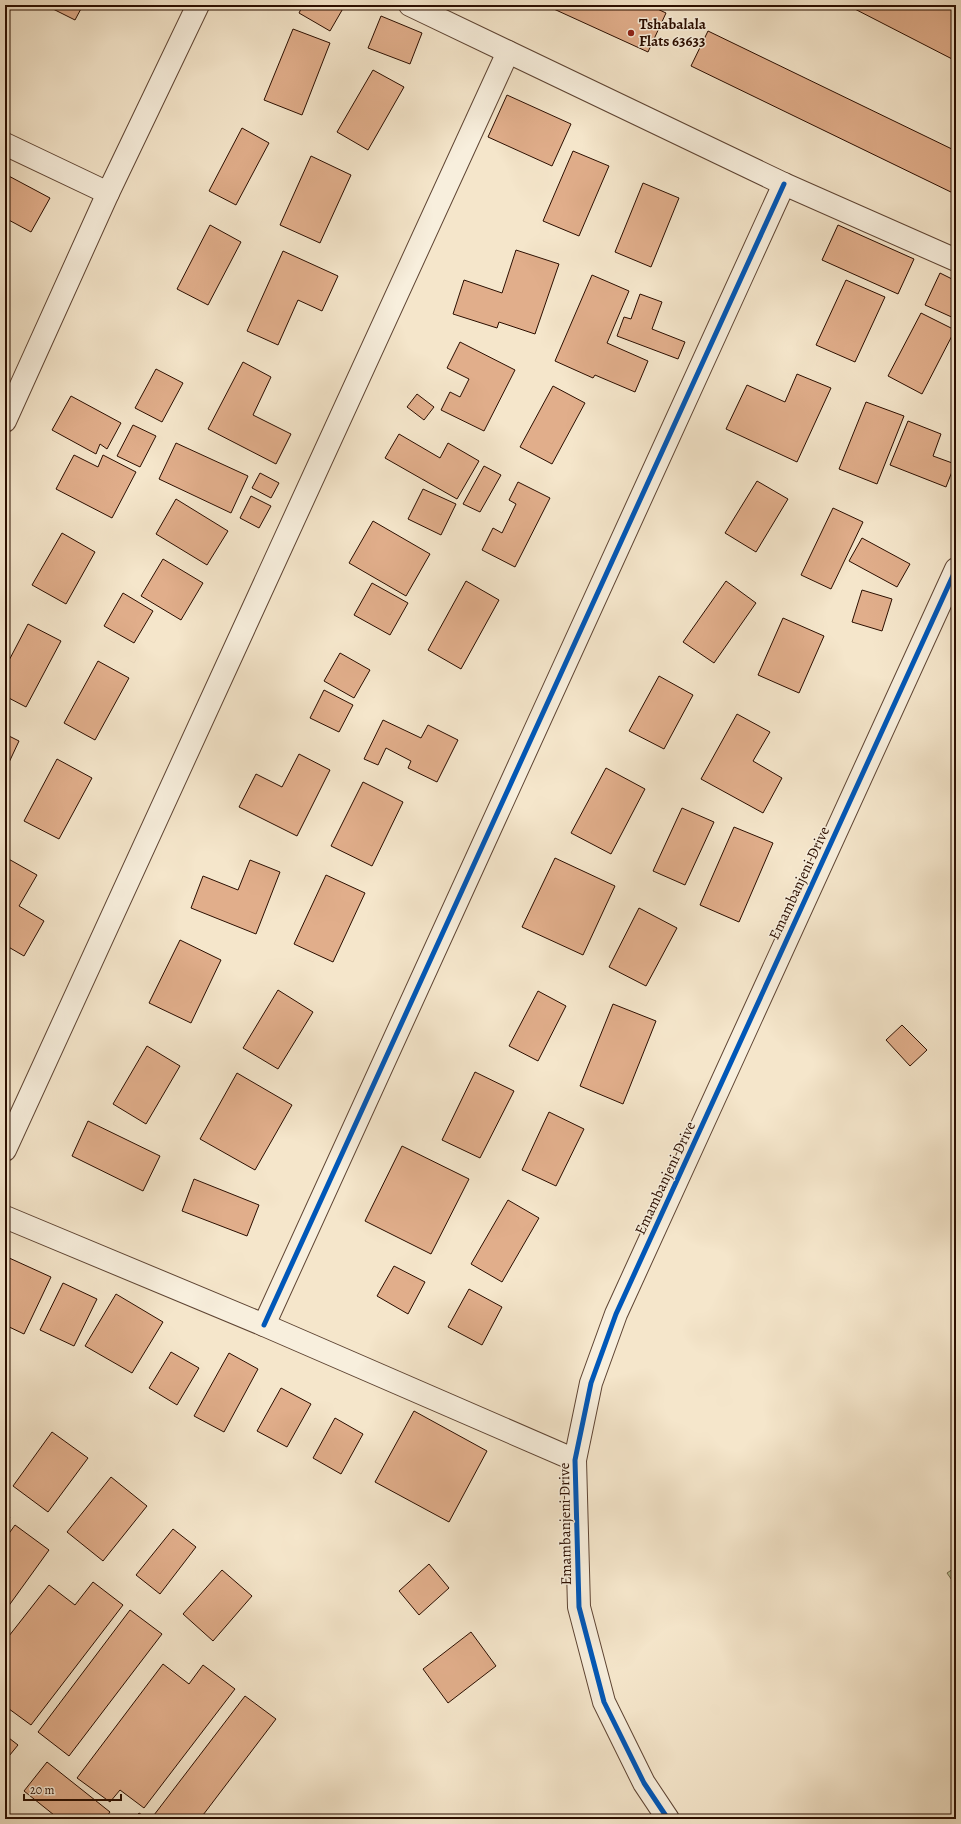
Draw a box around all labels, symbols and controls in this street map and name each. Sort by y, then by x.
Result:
place label: Tshabalala Flats 63633 [639,14,707,51]
marker: Tshabalala Flats 63633 [626,28,636,38]
street label: Emambanjeni Drive [764,823,834,943]
street label: Emambanjeni Drive [630,1118,700,1238]
street label: Emambanjeni Drive [554,1462,576,1586]
scale bar [24,1776,121,1802]
text: 20 m [30,1782,54,1798]

